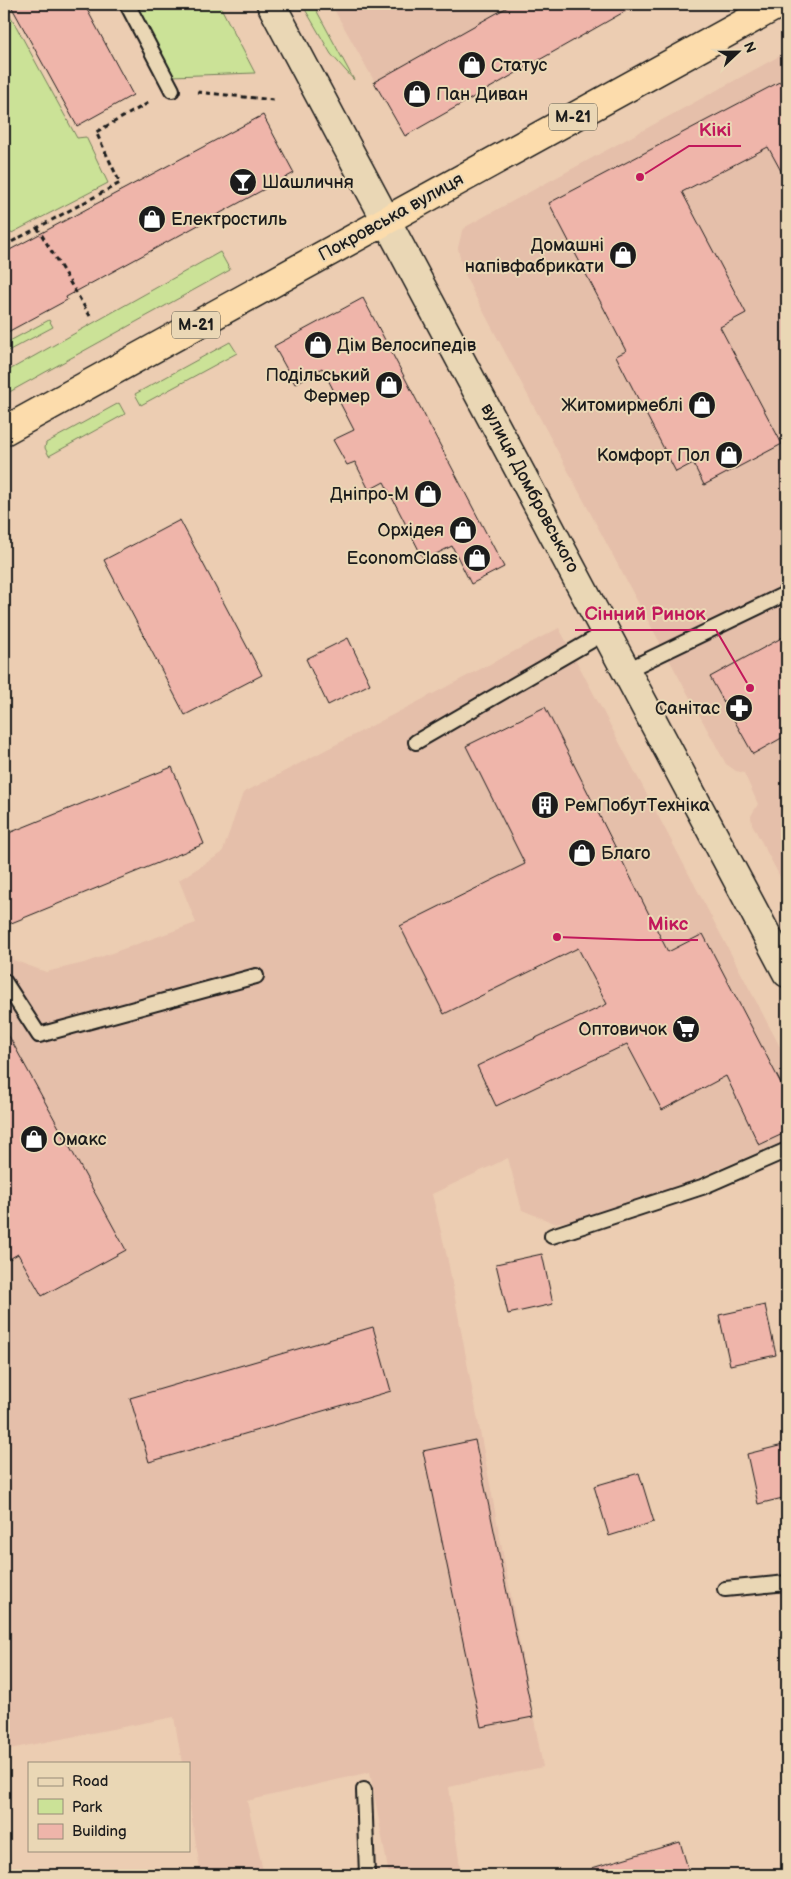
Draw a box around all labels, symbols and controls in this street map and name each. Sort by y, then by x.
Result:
north arrow [714,28,764,78]
text: N [740,39,759,55]
shop icon: Статус [457,50,487,80]
place label: Статус [491,55,548,76]
shop icon: Пан Диван [402,79,432,109]
place label: Пан Диван [436,84,528,105]
road number: М-21 [549,104,597,130]
callout: Кікі [689,112,741,146]
text: Кікі [699,119,731,142]
bar icon: Шашличня [228,167,258,197]
street label: Покровська вулиця [315,168,467,266]
place label: Шашличня [262,172,354,193]
shop icon: Електростиль [137,204,167,234]
place label: Електростиль [171,209,287,230]
place label: Домашні напівфабрикати [465,235,604,277]
shop icon: Домашні напівфабрикати [608,240,638,270]
road number: М-21 [172,312,220,338]
shop icon: Дім Велосипедів [303,330,333,360]
place label: Дім Велосипедів [337,335,477,356]
place label: Подільський Фермер [265,365,370,407]
shop icon: Подільський Фермер [374,370,404,400]
shop icon: Житомирмеблі [687,390,717,420]
place label: Житомирмеблі [561,395,683,416]
street label: вулиця Домбровського [476,400,584,576]
shop icon: Комфорт Пол [714,440,744,470]
place label: Комфорт Пол [597,445,710,466]
shop icon: Дніпро-М [413,479,443,509]
place label: Дніпро-М [330,484,409,505]
shop icon: Орхідея [448,515,478,545]
place label: Орхідея [378,520,444,541]
shop icon: EconomClass [462,543,492,573]
place label: EconomClass [346,548,458,569]
callout: Сінний Ринок [575,596,716,630]
text: Сінний Ринок [584,603,706,626]
pharmacy icon: Санітас [724,693,754,723]
place label: Санітас [655,698,720,719]
building icon: РемПобутТехніка [530,790,560,820]
place label: РемПобутТехніка [564,795,710,816]
shop icon: Благо [567,838,597,868]
place label: Благо [601,843,650,864]
callout: Мікс [638,906,698,940]
text: Мікс [648,913,689,936]
supermarket icon: Оптовичок [671,1014,701,1044]
place label: Оптовичок [578,1019,667,1040]
shop icon: Омакс [19,1124,49,1154]
place label: Омакс [53,1129,107,1150]
legend [28,1762,190,1852]
text: Road [72,1772,108,1791]
text: Park [72,1798,103,1817]
text: Building [72,1822,127,1841]

